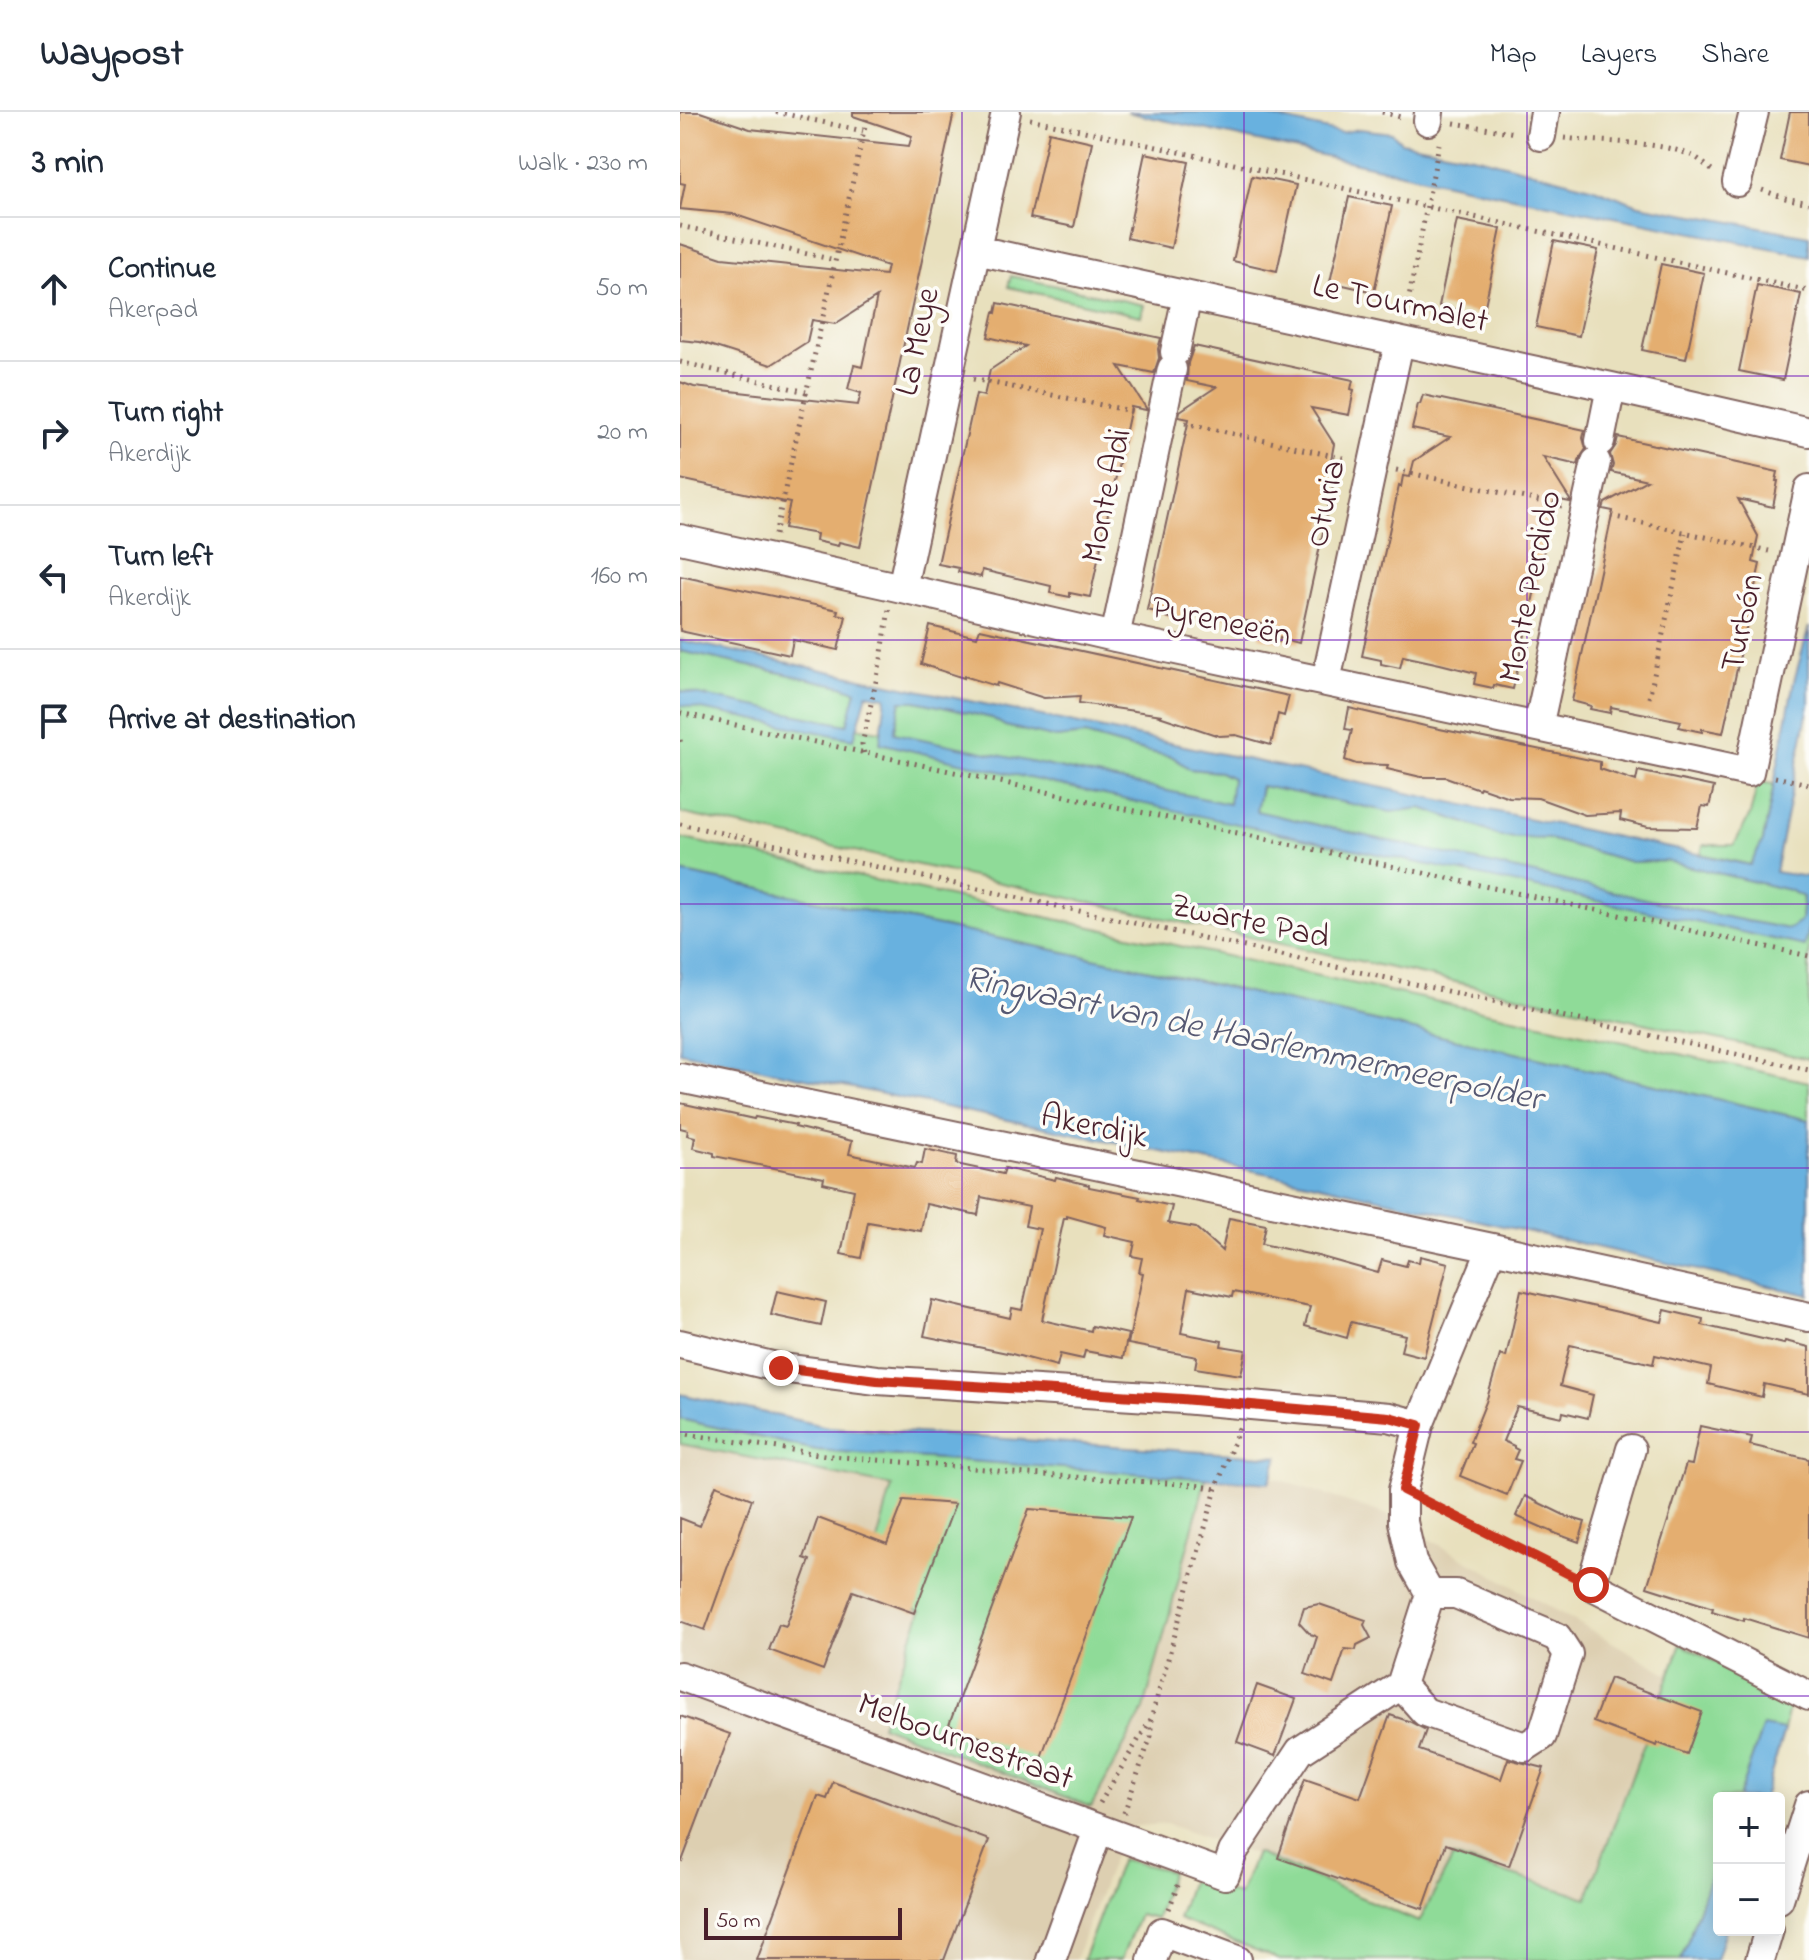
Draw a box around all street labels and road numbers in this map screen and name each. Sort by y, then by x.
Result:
street label: Le Tourmalet [1307,262,1493,348]
street label: La Meye [883,283,955,401]
street label: Monte Adi [1069,424,1147,568]
street label: Oturia [1293,456,1361,552]
street label: Monte Perdido [1487,486,1577,688]
street label: Turbón [1709,569,1779,677]
street label: Pyreneeën [1147,584,1295,662]
street label: Zwarte Pad [1166,882,1334,964]
street label: Akerdijk [1036,1092,1152,1164]
street label: Melbournestraat [850,1681,1080,1805]

